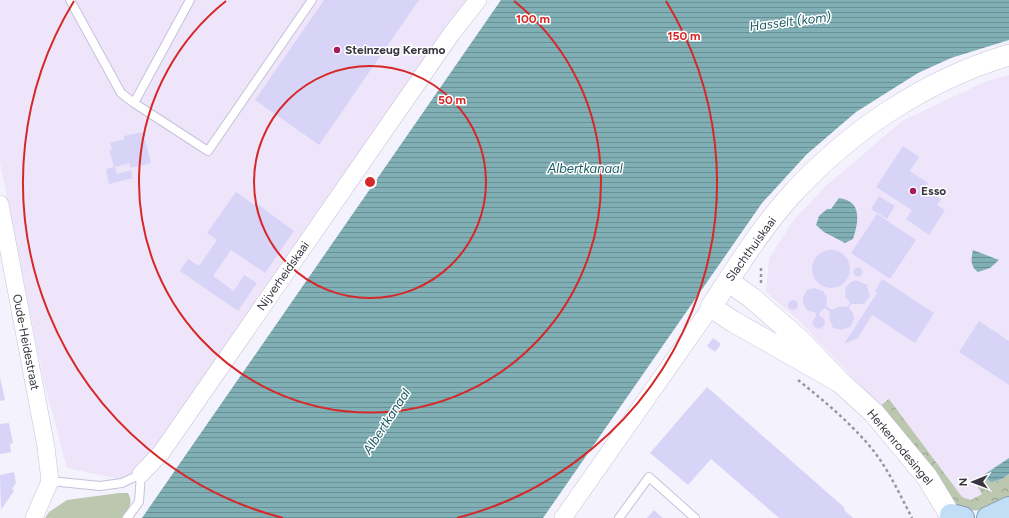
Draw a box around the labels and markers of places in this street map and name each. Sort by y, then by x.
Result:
place label: Steinzeug Keramo [345,43,446,57]
marker: Steinzeug Keramo [332,45,342,55]
centre of rings [363,175,377,189]
place label: Esso [921,184,946,198]
marker: Esso [908,186,918,196]

